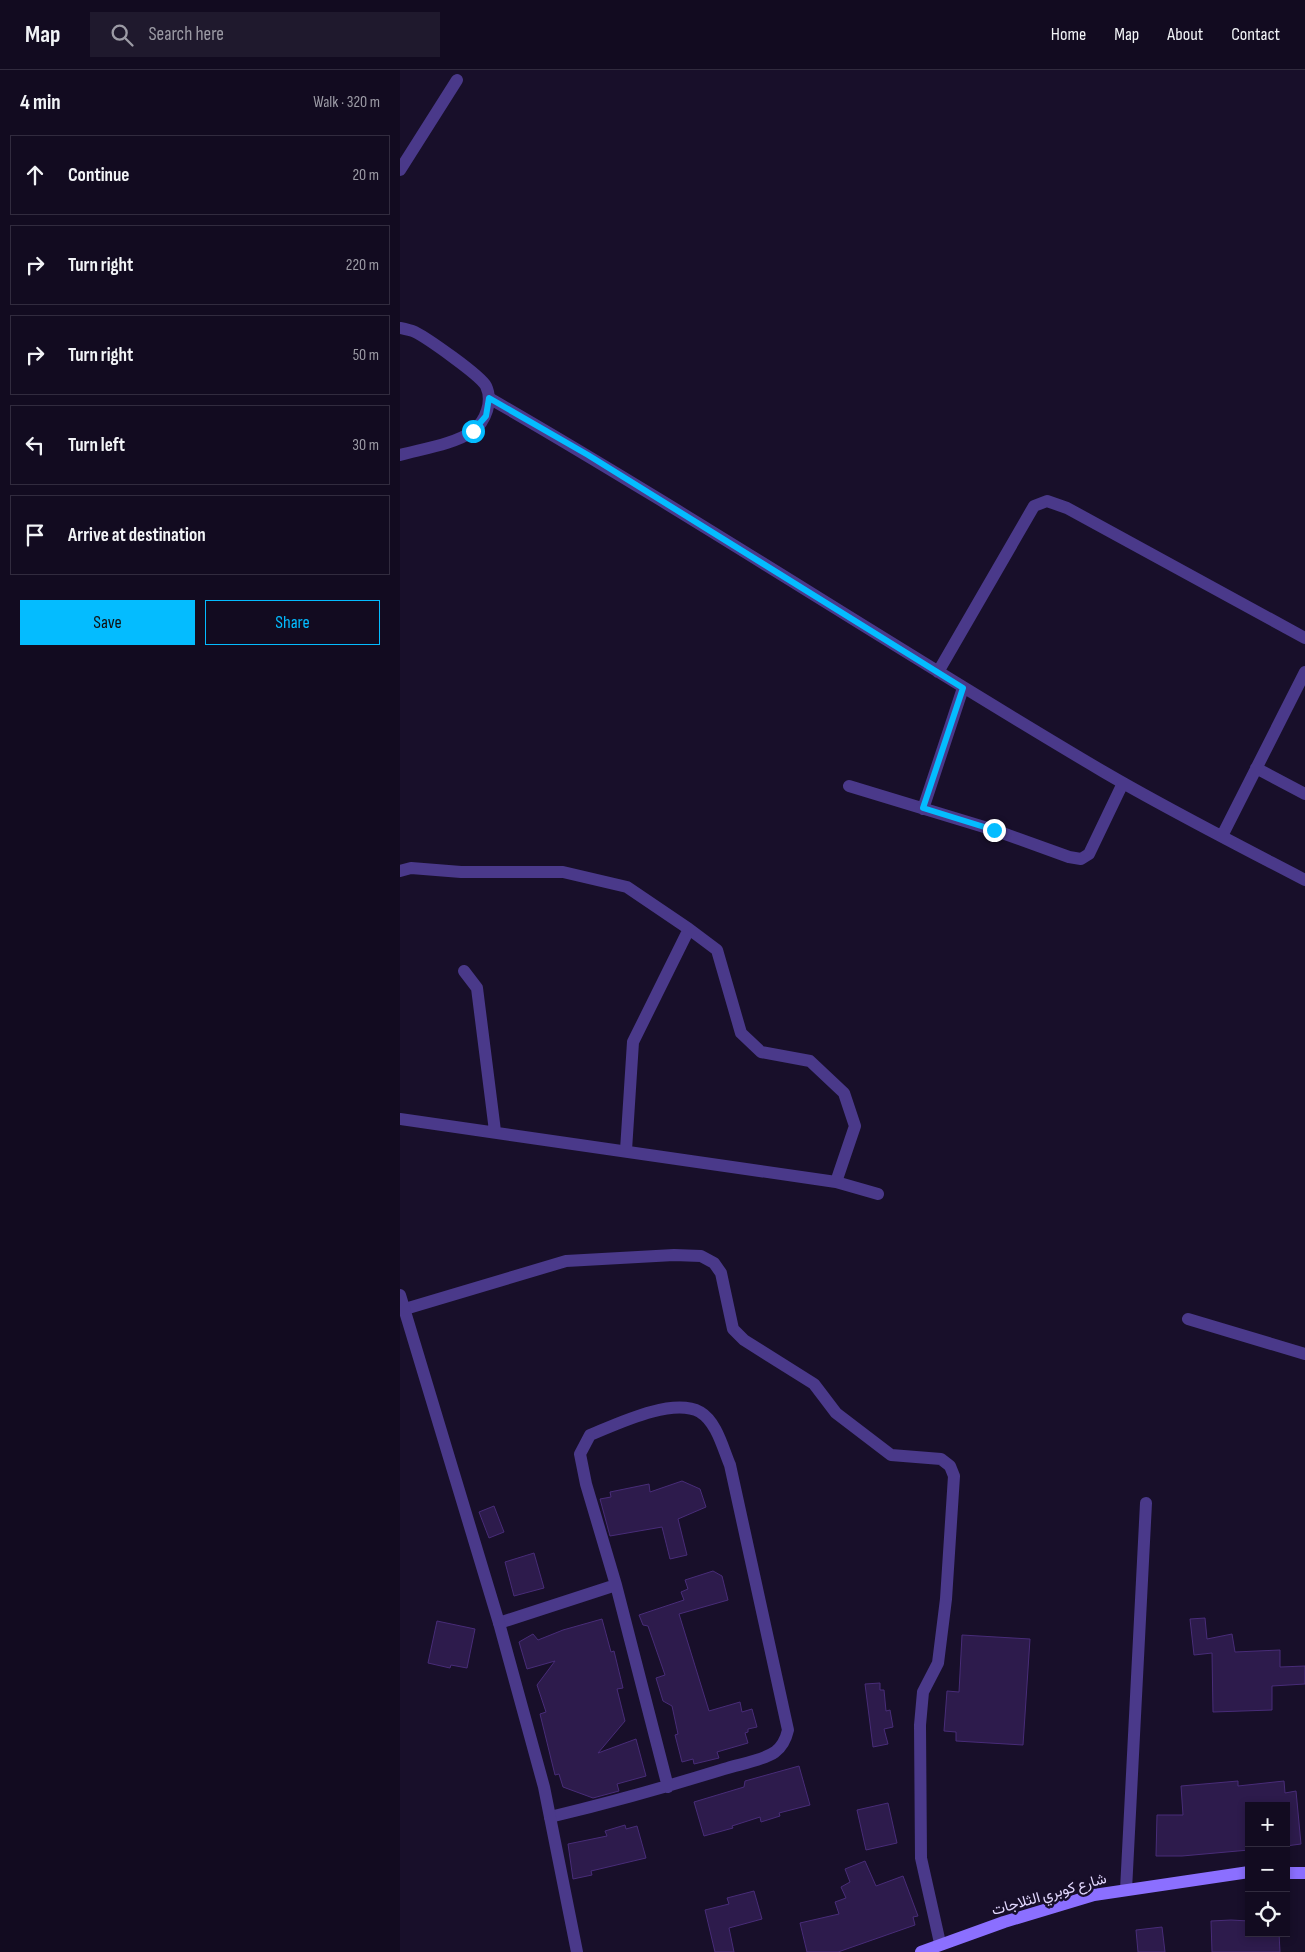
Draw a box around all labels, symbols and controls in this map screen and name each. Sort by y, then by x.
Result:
search box [90,12,440,57]
text: Map [25,20,60,49]
icon: search [108,21,136,49]
text: Search here [148,23,224,46]
text: Home [1051,24,1086,45]
text: Map [1114,24,1139,45]
text: About [1167,24,1203,45]
text: Contact [1231,24,1280,45]
text: 4 min [20,90,61,115]
text: Walk · 320 m [313,93,380,112]
icon: ahead [21,161,49,189]
text: Continue [68,164,129,187]
text: 20 m [352,166,379,185]
icon: right [21,251,49,279]
text: Turn right [68,254,133,277]
text: 220 m [346,256,379,275]
icon: right [21,341,49,369]
text: Turn right [68,344,133,367]
text: 50 m [353,346,379,365]
route start [462,420,485,443]
icon: left [21,431,49,459]
text: Turn left [68,434,125,457]
text: 30 m [352,436,379,455]
icon: arrive [21,521,49,549]
text: Arrive at destination [68,524,206,547]
button: Save [20,600,195,645]
button: Share [205,600,380,645]
route end [983,819,1006,842]
map controls [1245,1802,1290,1937]
button: + [1245,1802,1290,1847]
button: − [1245,1847,1290,1892]
street label: شارع كوبري الثلاجات [989,1869,1110,1923]
button: locate [1245,1892,1290,1937]

